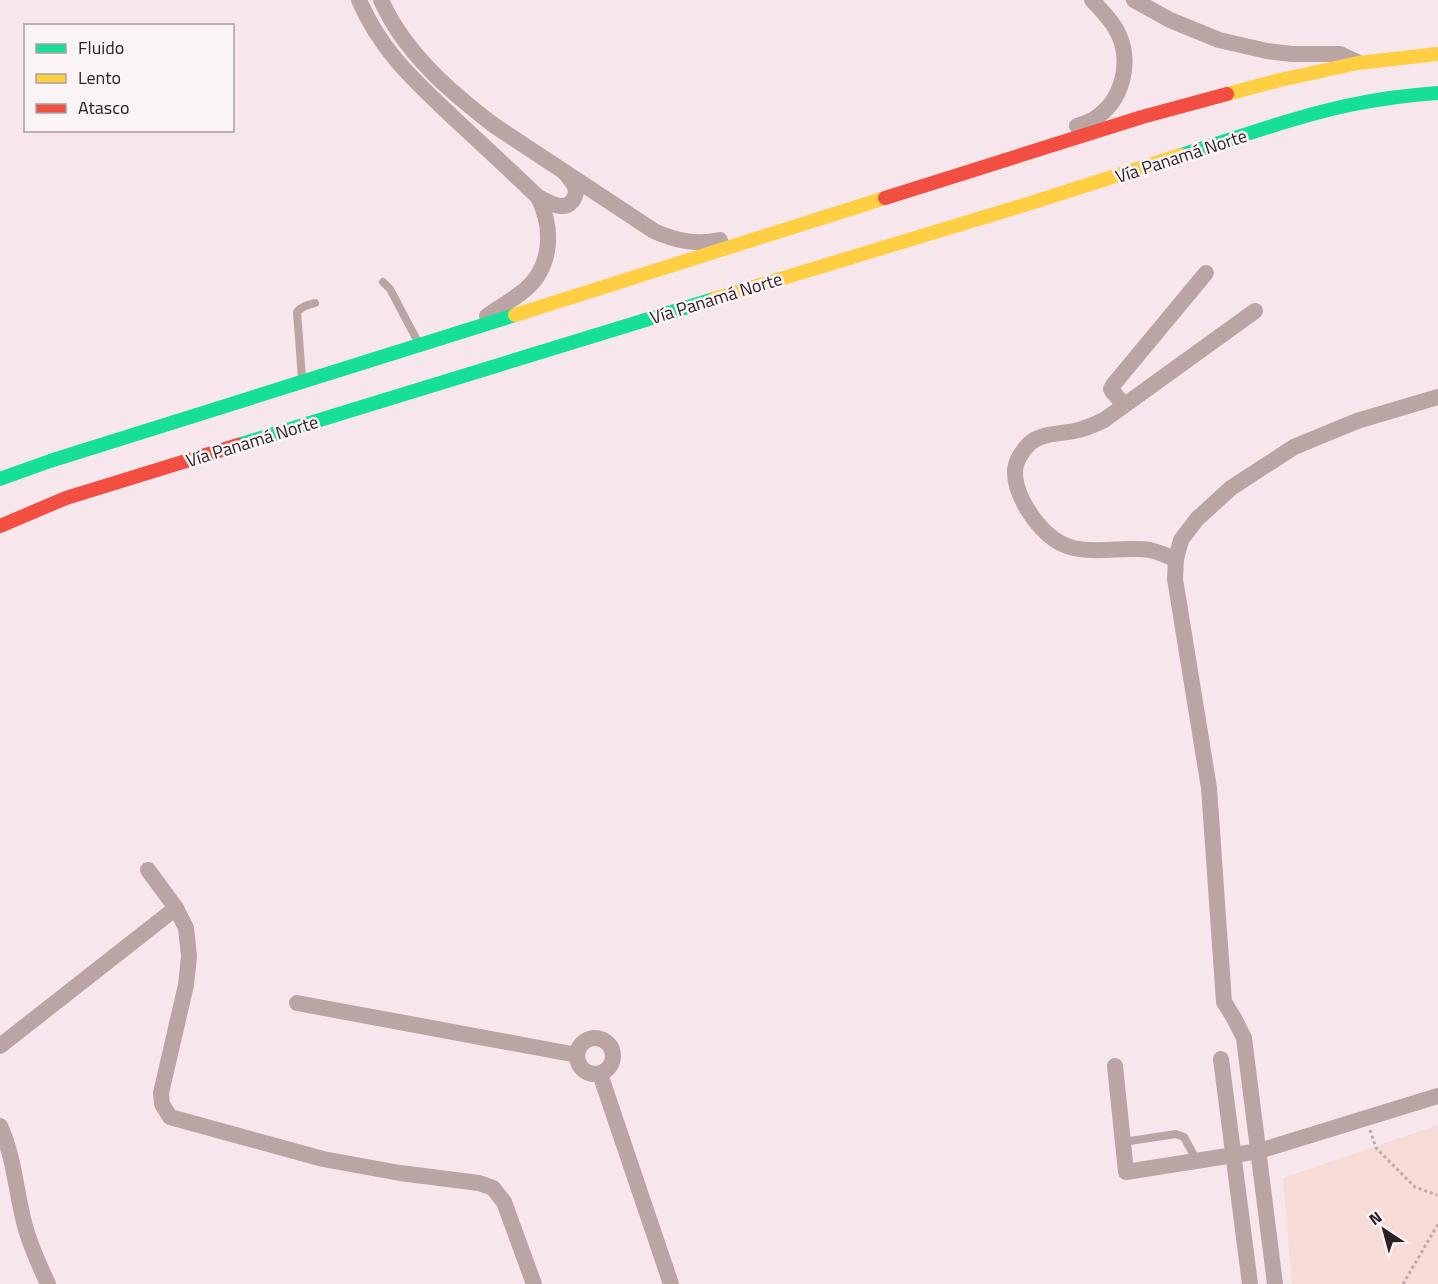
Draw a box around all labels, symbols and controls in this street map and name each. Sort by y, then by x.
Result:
legend [24,24,234,132]
text: Fluido [78,34,124,61]
text: Lento [78,64,121,91]
text: Atasco [78,94,129,121]
street label: Vía Panamá Norte [1112,122,1250,190]
street label: Vía Panamá Norte [647,265,785,331]
street label: Vía Panamá Norte [183,408,321,474]
north arrow [1354,1200,1414,1260]
text: N [1364,1205,1387,1231]

